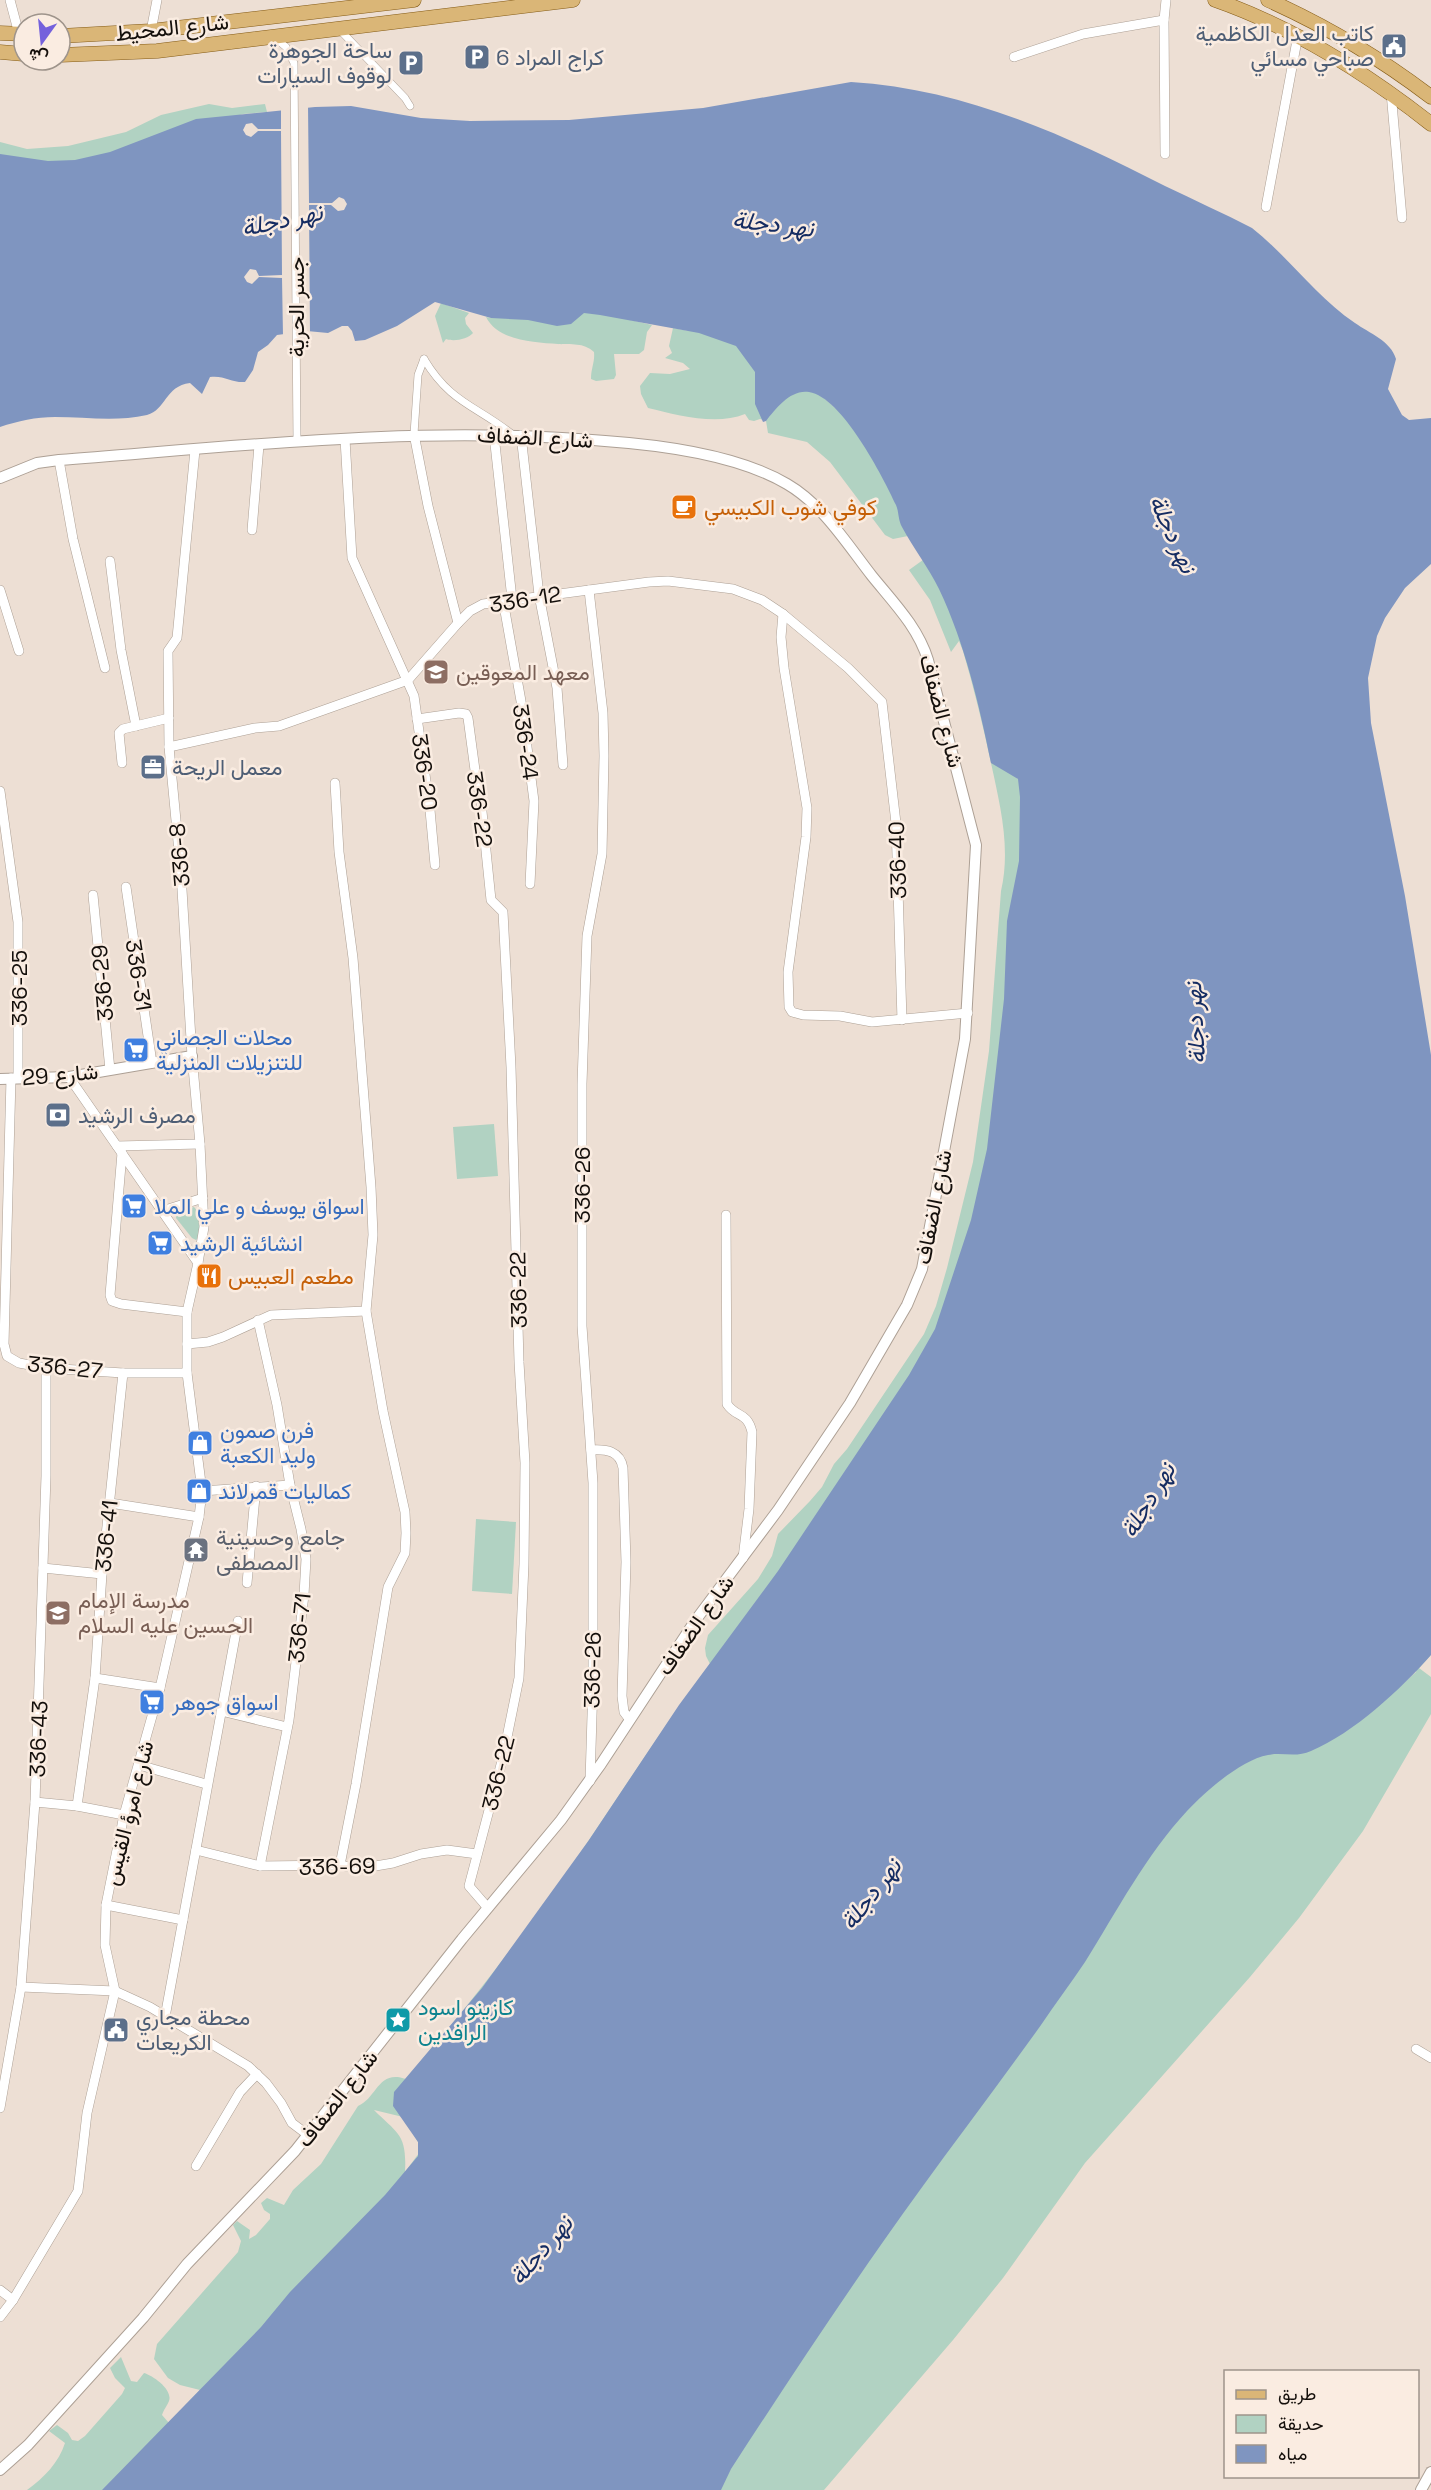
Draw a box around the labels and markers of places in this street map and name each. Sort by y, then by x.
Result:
place label: كاتب العدل الكاظمية صباحي مسائي [1195,19,1374,77]
public building icon: كاتب العدل الكاظمية صباحي مسائي [1379,31,1409,61]
place label: ساحة الجوهرة لوقوف السيارات [257,36,392,89]
parking icon: كراج المراد 6 [462,42,492,72]
place label: كراج المراد 6 [496,43,604,72]
parking icon: ساحة الجوهرة لوقوف السيارات [396,48,426,78]
cafe icon: كوفي شوب الكبيسي [669,492,699,522]
place label: كوفي شوب الكبيسي [704,493,877,526]
school or university icon: معهد المعوقين [421,657,451,687]
place label: معهد المعوقين [456,658,590,686]
office icon: معمل الريحة [138,752,168,782]
place label: معمل الريحة [172,753,283,781]
place label: محلات الجصاني للتنزيلات المنزلية [156,1023,303,1076]
supermarket icon: محلات الجصاني للتنزيلات المنزلية [121,1035,151,1065]
bank icon: مصرف الرشيد [43,1100,73,1130]
place label: مصرف الرشيد [78,1101,196,1129]
supermarket icon: اسواق يوسف و علي الملا [119,1191,149,1221]
place label: اسواق يوسف و علي الملا [154,1192,365,1225]
supermarket icon: انشائية الرشيد [145,1228,175,1258]
place label: انشائية الرشيد [180,1229,303,1257]
restaurant icon: مطعم العبيس [194,1261,224,1291]
place label: مطعم العبيس [228,1262,354,1291]
place label: فرن صمون وليد الكعبة [220,1416,316,1469]
shop icon: فرن صمون وليد الكعبة [185,1428,215,1458]
shop icon: كماليات قمرلاند [184,1476,214,1506]
place label: كماليات قمرلاند [218,1477,351,1505]
place label: جامع وحسينية المصطفى [216,1523,345,1576]
temple icon: جامع وحسينية المصطفى [181,1535,211,1565]
place label: مدرسة الإمام الحسين عليه السلام [78,1586,253,1640]
school or university icon: مدرسة الإمام الحسين عليه السلام [43,1598,73,1628]
supermarket icon: اسواق جوهر [137,1687,167,1717]
place label: اسواق جوهر [171,1688,279,1716]
place label: كازينو اسود الرافدين [418,1993,514,2046]
place label: محطة مجاري الكريعات [136,2003,250,2056]
place icon: كازينو اسود الرافدين [383,2005,413,2035]
public building icon: محطة مجاري الكريعات [101,2015,131,2045]

